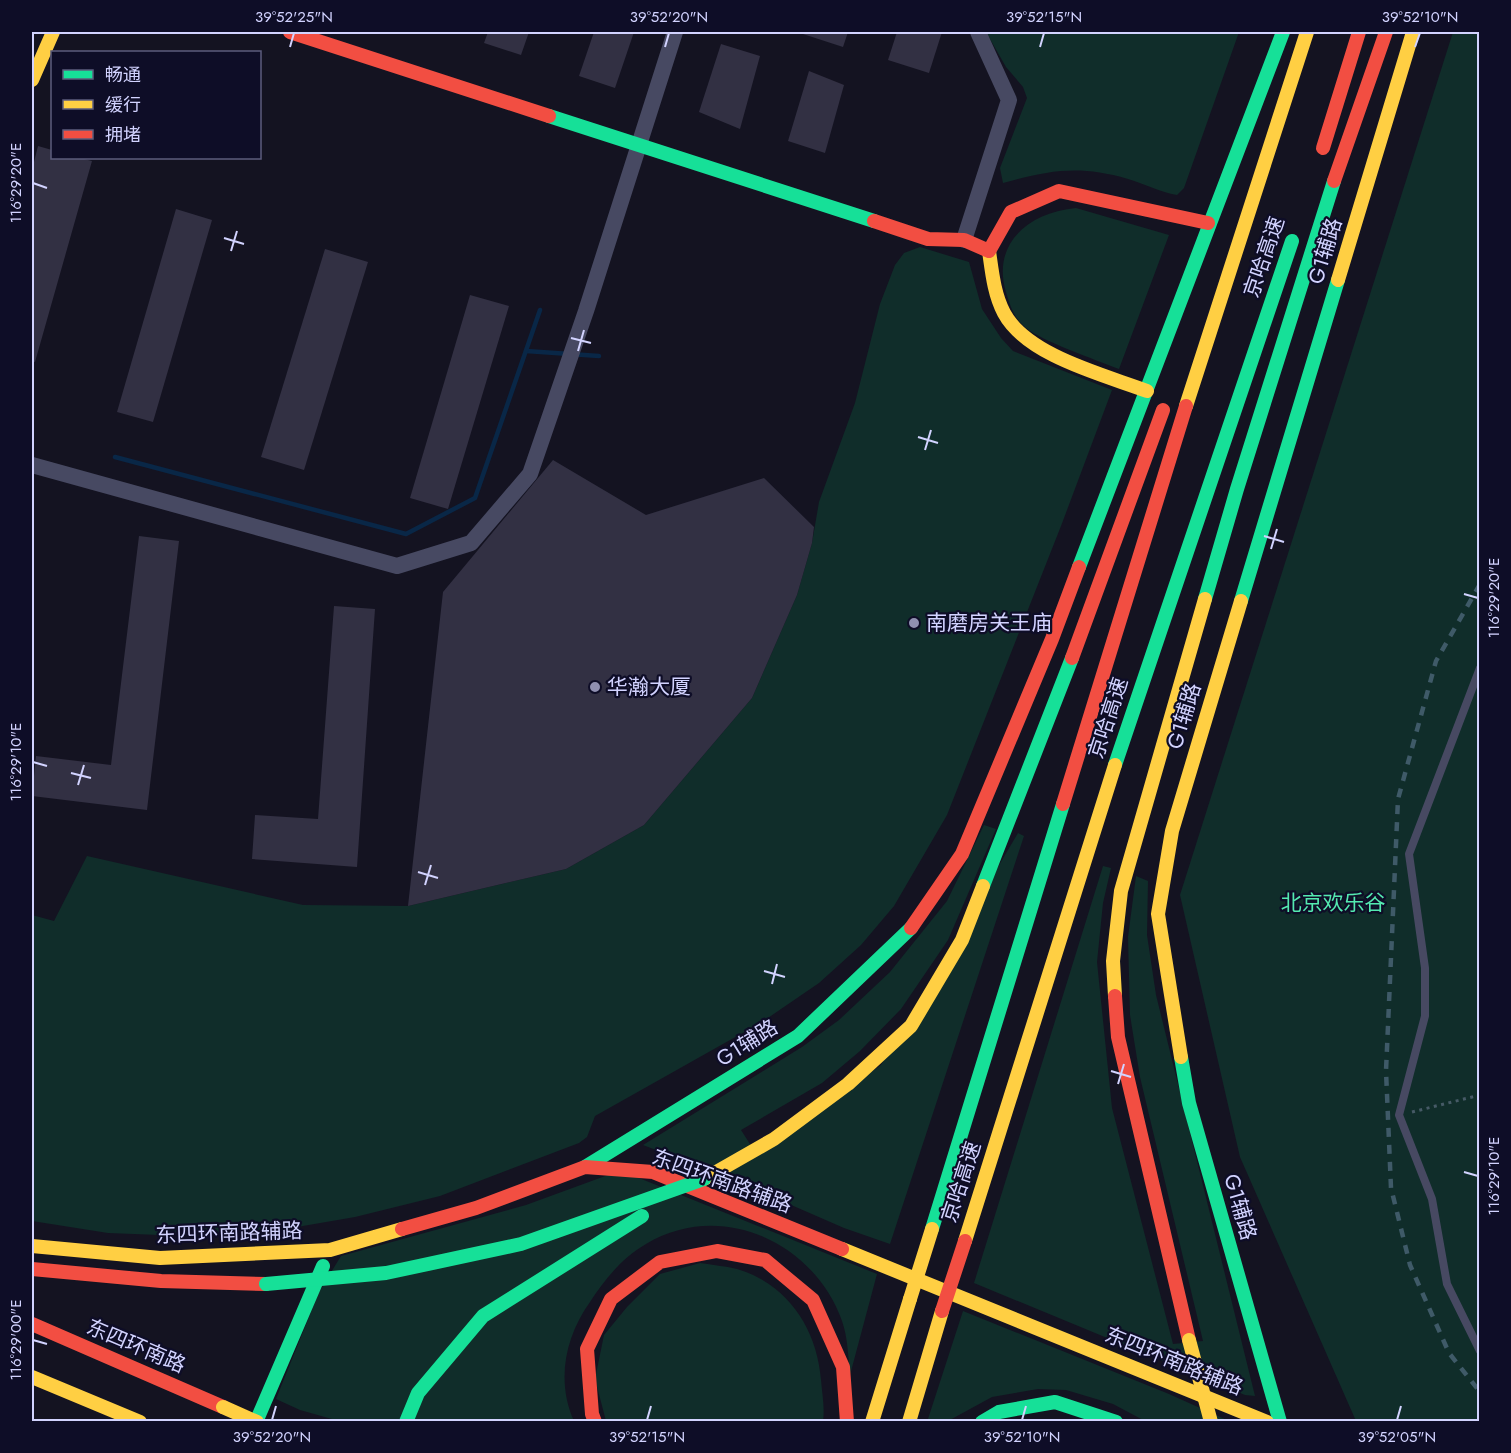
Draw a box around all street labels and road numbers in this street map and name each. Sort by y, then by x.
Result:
street label: 京哈高速 [1236,212,1292,302]
street label: G1辅路 [1301,214,1349,288]
street label: 京哈高速 [1081,673,1135,763]
street label: G1辅路 [1160,679,1208,753]
street label: G1辅路 [710,1012,784,1074]
street label: 京哈高速 [934,1137,988,1227]
street label: 东四环南路辅路 [648,1142,796,1220]
street label: G1辅路 [1216,1170,1264,1244]
street label: 东四环南路辅路 [155,1215,303,1251]
street label: 东四环南路 [82,1312,190,1380]
street label: 东四环南路辅路 [1100,1320,1248,1402]

